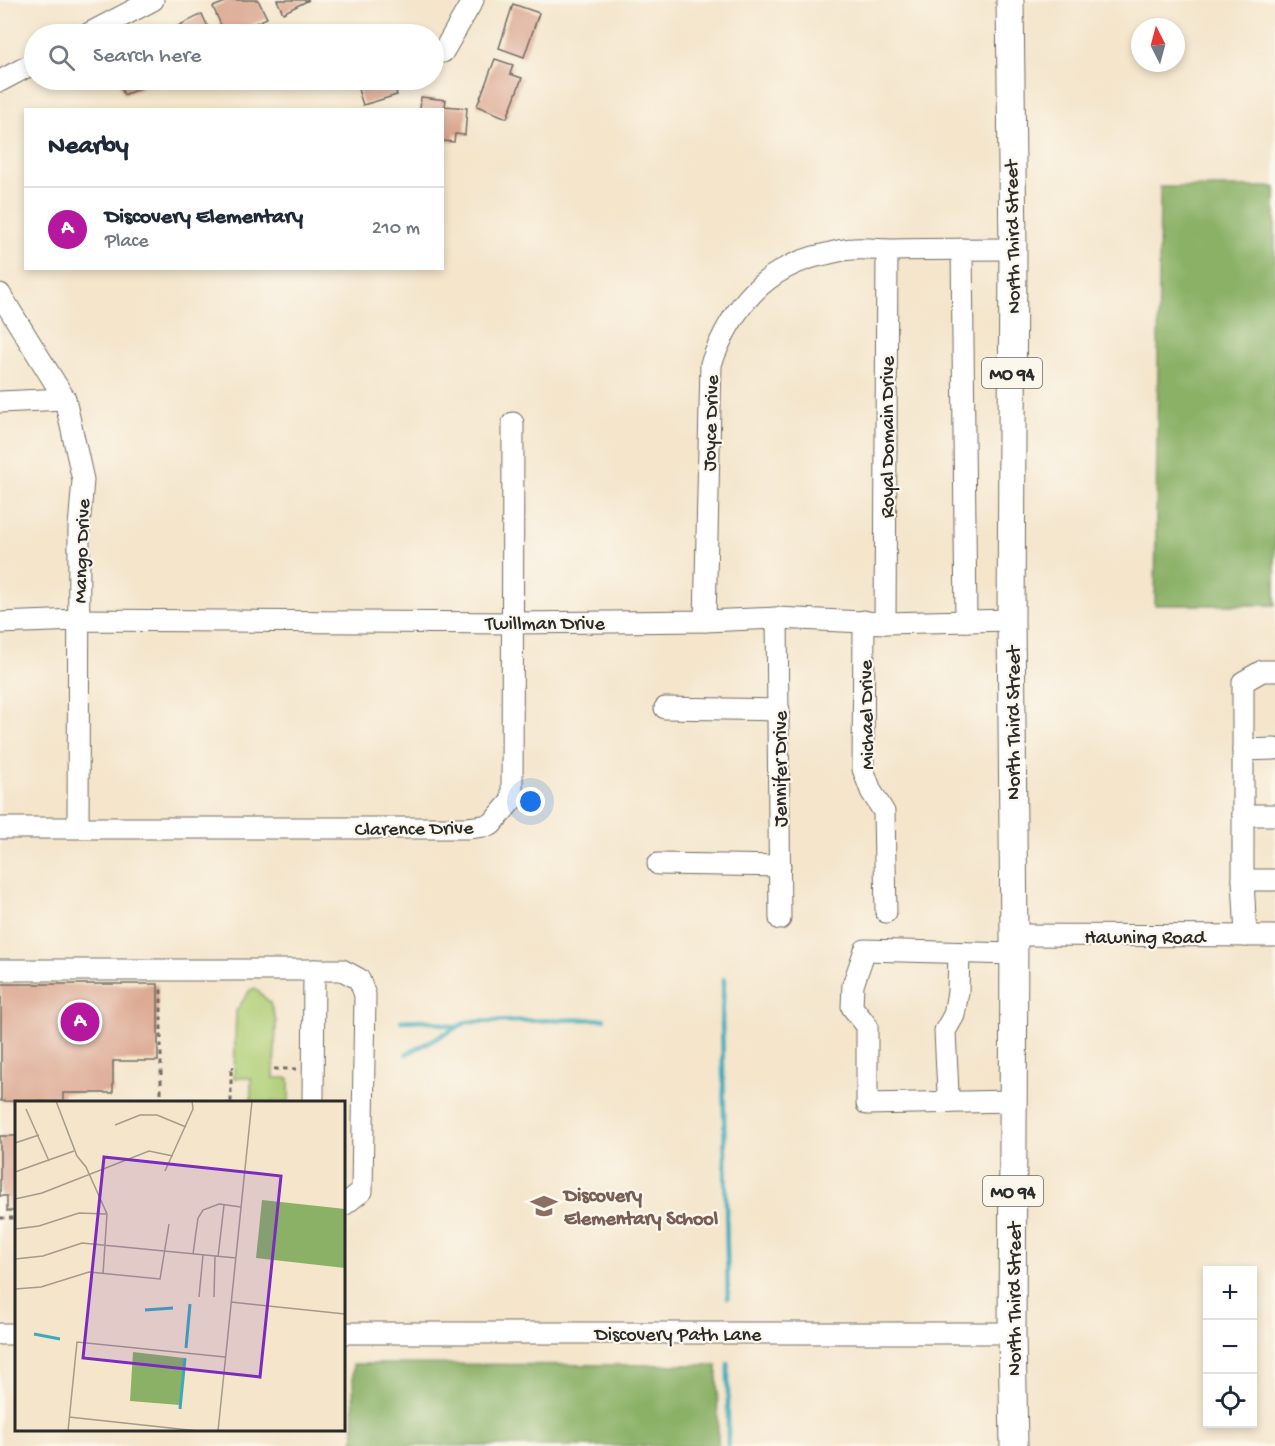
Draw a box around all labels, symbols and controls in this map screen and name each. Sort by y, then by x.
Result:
north arrow [1131,18,1185,72]
search box [24,24,444,90]
icon: search [45,41,78,74]
text: Search here [93,44,201,70]
text: Nearby [48,132,129,163]
street label: North Third Street [1002,158,1027,314]
text: Discovery Elementary [105,205,303,231]
text: A [62,218,73,241]
text: 210 m [372,218,420,241]
text: Place [105,231,149,254]
street label: Royal Domain Drive [878,355,901,518]
road number: MO 94 [982,358,1042,388]
street label: Joyce Drive [699,374,726,472]
street label: Mango Drive [70,498,97,604]
street label: Twillman Drive [484,614,605,637]
street label: North Third Street [1004,644,1027,800]
street label: Michael Drive [856,659,881,770]
street label: Jennifer Drive [771,710,794,827]
your location [516,787,545,816]
street label: Clarence Drive [355,818,474,843]
street label: Hawning Road [1084,928,1208,951]
pin: A [60,1000,100,1044]
inset map [15,1101,345,1431]
road number: MO 94 [983,1176,1043,1206]
place label: Discovery Elementary School [562,1186,719,1232]
school or university icon: Discovery Elementary School [529,1191,559,1221]
street label: North Third Street [1005,1220,1028,1376]
map controls [1203,1266,1257,1428]
button: + [1203,1266,1257,1320]
button: − [1203,1320,1257,1374]
street label: Discovery Path Lane [593,1325,762,1348]
button: locate [1203,1374,1257,1428]

